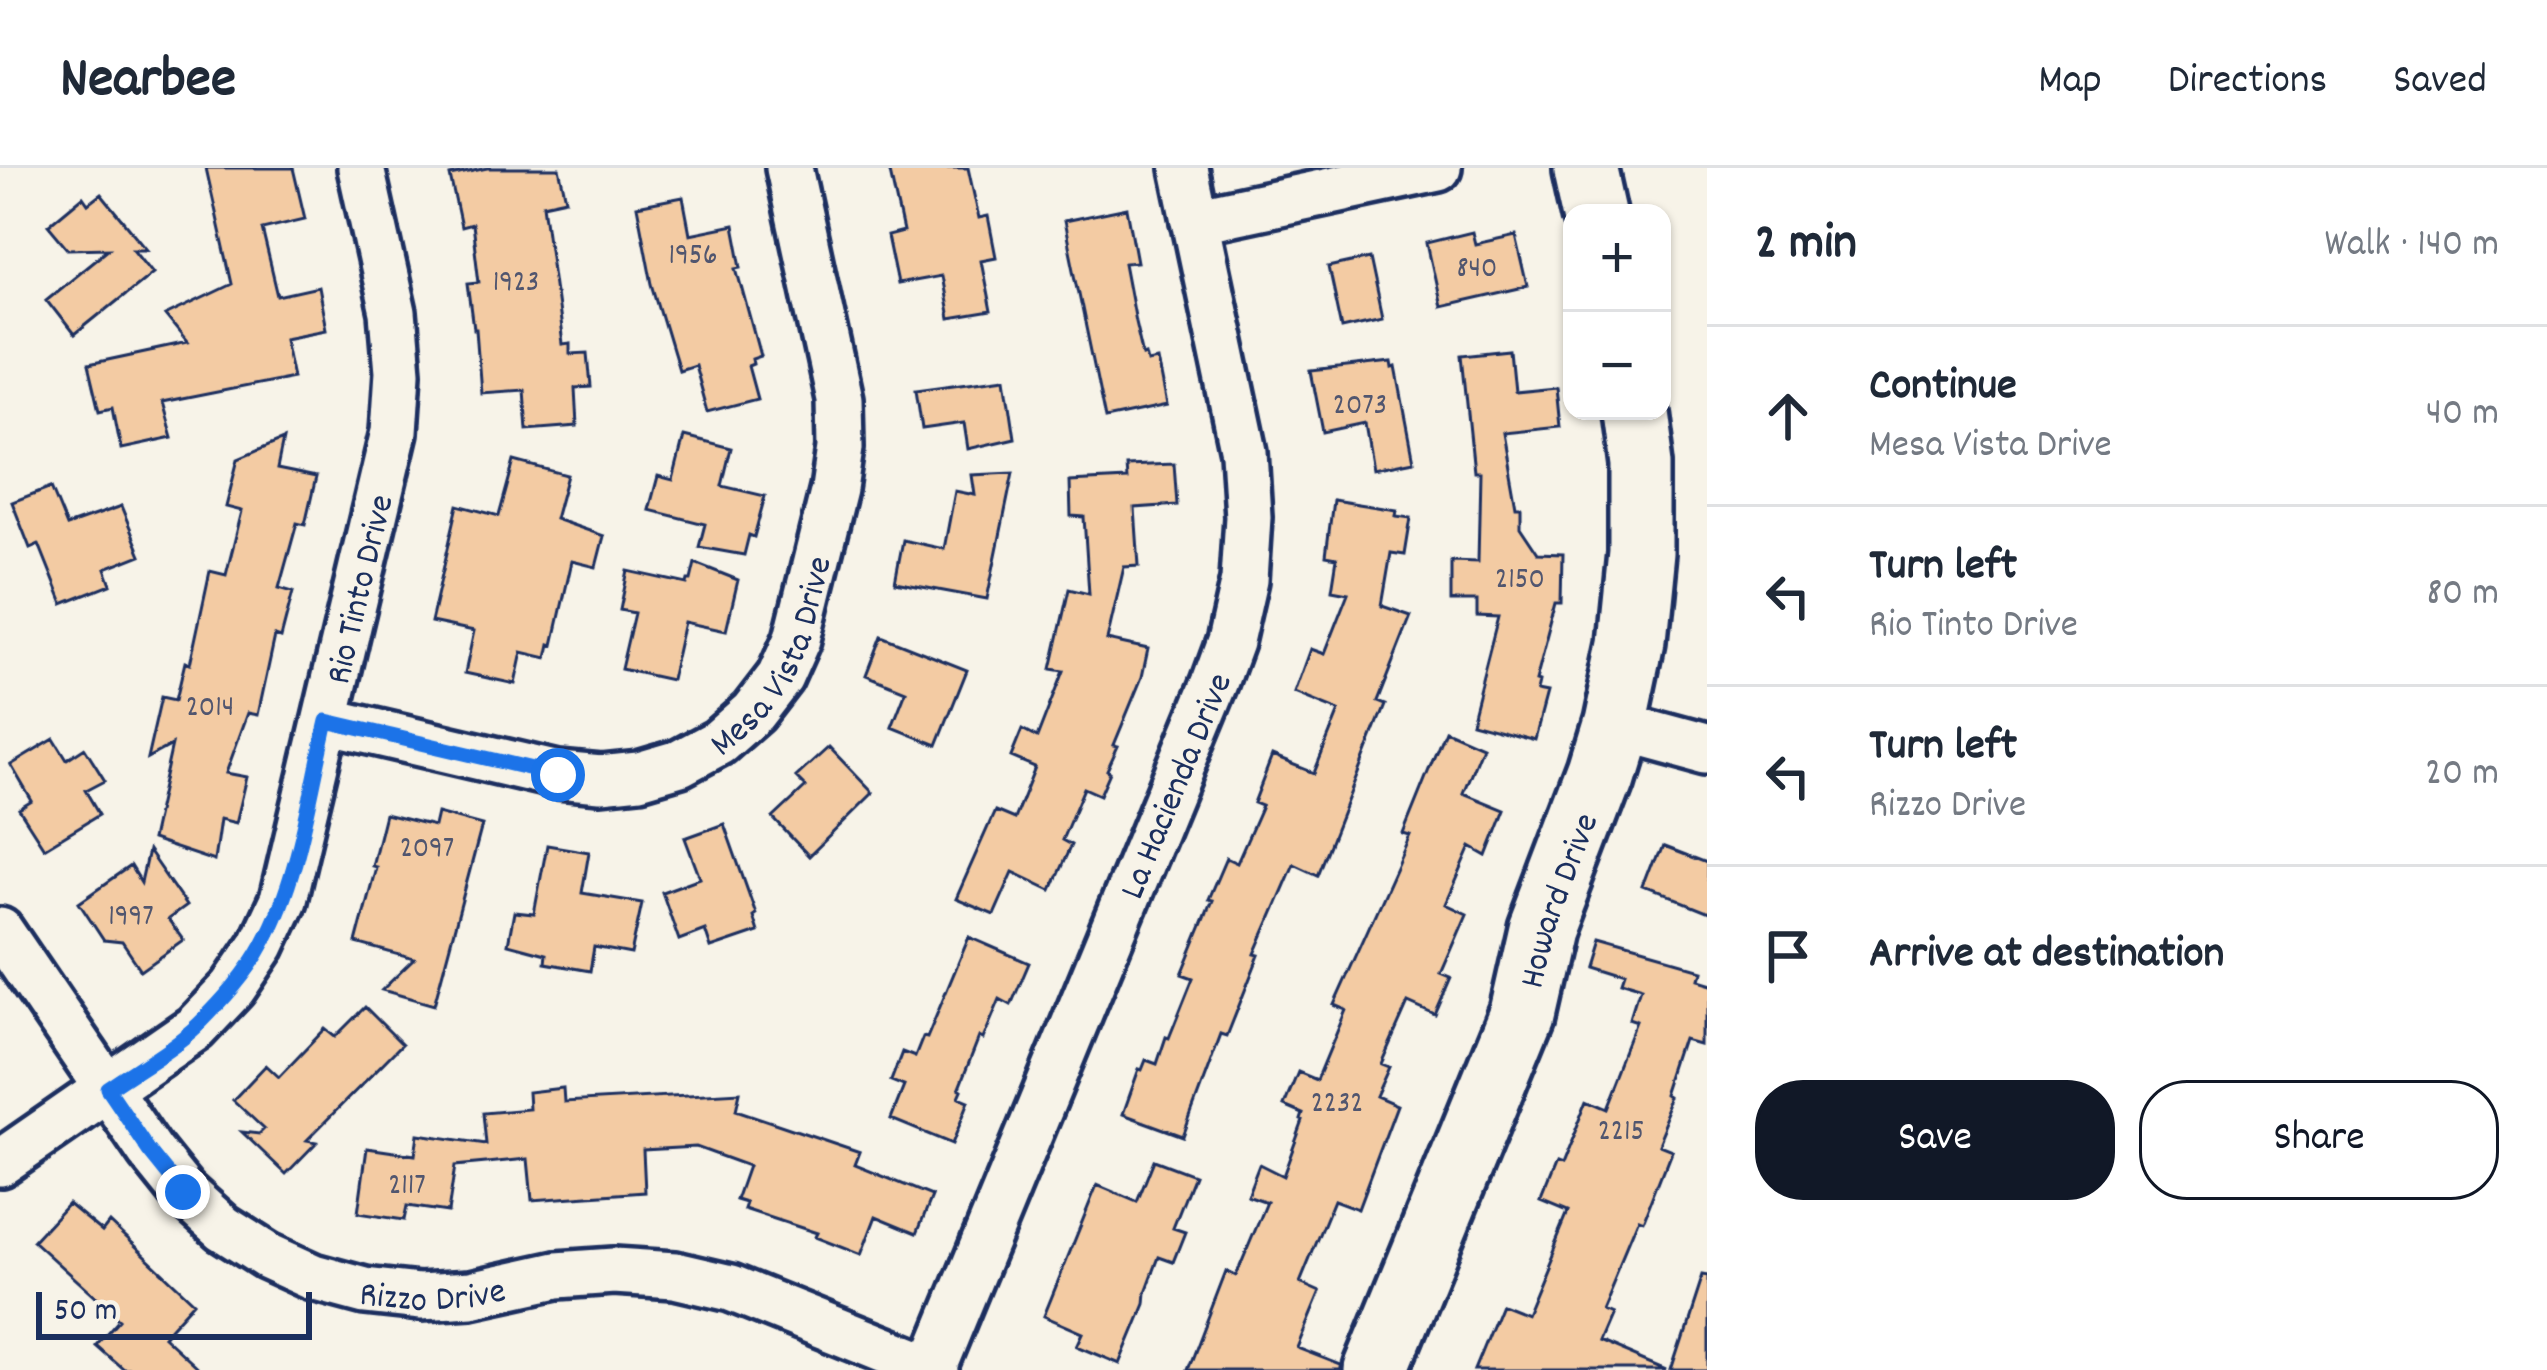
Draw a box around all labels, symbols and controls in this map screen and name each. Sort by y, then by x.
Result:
text: Nearbee [60,42,236,124]
text: Map [2038,53,2102,113]
text: Directions [2168,53,2327,113]
text: Saved [2393,53,2487,113]
map controls [1563,204,1671,420]
button: + [1563,204,1671,312]
text: 2 min [1755,210,1857,282]
text: Walk · 140 m [2325,219,2499,274]
house number: 1956 [669,236,717,279]
house number: 840 [1457,249,1497,292]
house number: 1923 [493,263,539,306]
button: − [1563,312,1671,420]
text: Continue [1869,356,2017,420]
icon: ahead [1755,383,1821,449]
house number: 2073 [1333,386,1387,429]
text: 40 m [2426,388,2499,443]
text: Mesa Vista Drive [1869,420,2112,475]
street label: Rio Tinto Drive [315,490,410,690]
text: Turn left [1869,536,2017,600]
street label: Mesa Vista Drive [700,551,848,771]
house number: 2150 [1495,560,1545,603]
icon: left [1755,563,1821,629]
text: 80 m [2426,568,2499,623]
text: Rio Tinto Drive [1869,600,2078,655]
street label: La Hacienda Drive [1109,667,1249,908]
house number: 2014 [186,688,234,731]
text: Turn left [1869,716,2017,780]
icon: left [1755,743,1821,809]
route start [531,748,585,802]
text: 20 m [2425,748,2499,803]
text: Rizzo Drive [1869,780,2026,835]
street label: Howard Drive [1508,807,1615,994]
house number: 2097 [400,829,454,872]
house number: 1997 [108,897,154,940]
icon: arrive [1755,923,1821,989]
text: Arrive at destination [1869,924,2224,988]
button: Save [1755,1080,2115,1200]
button: Share [2139,1080,2499,1200]
house number: 2232 [1311,1084,1363,1127]
house number: 2215 [1598,1112,1644,1155]
route end [156,1165,210,1219]
house number: 2117 [388,1166,426,1209]
street label: Rizzo Drive [357,1267,511,1330]
scale bar [36,1286,312,1339]
text: 50 m [54,1289,118,1336]

